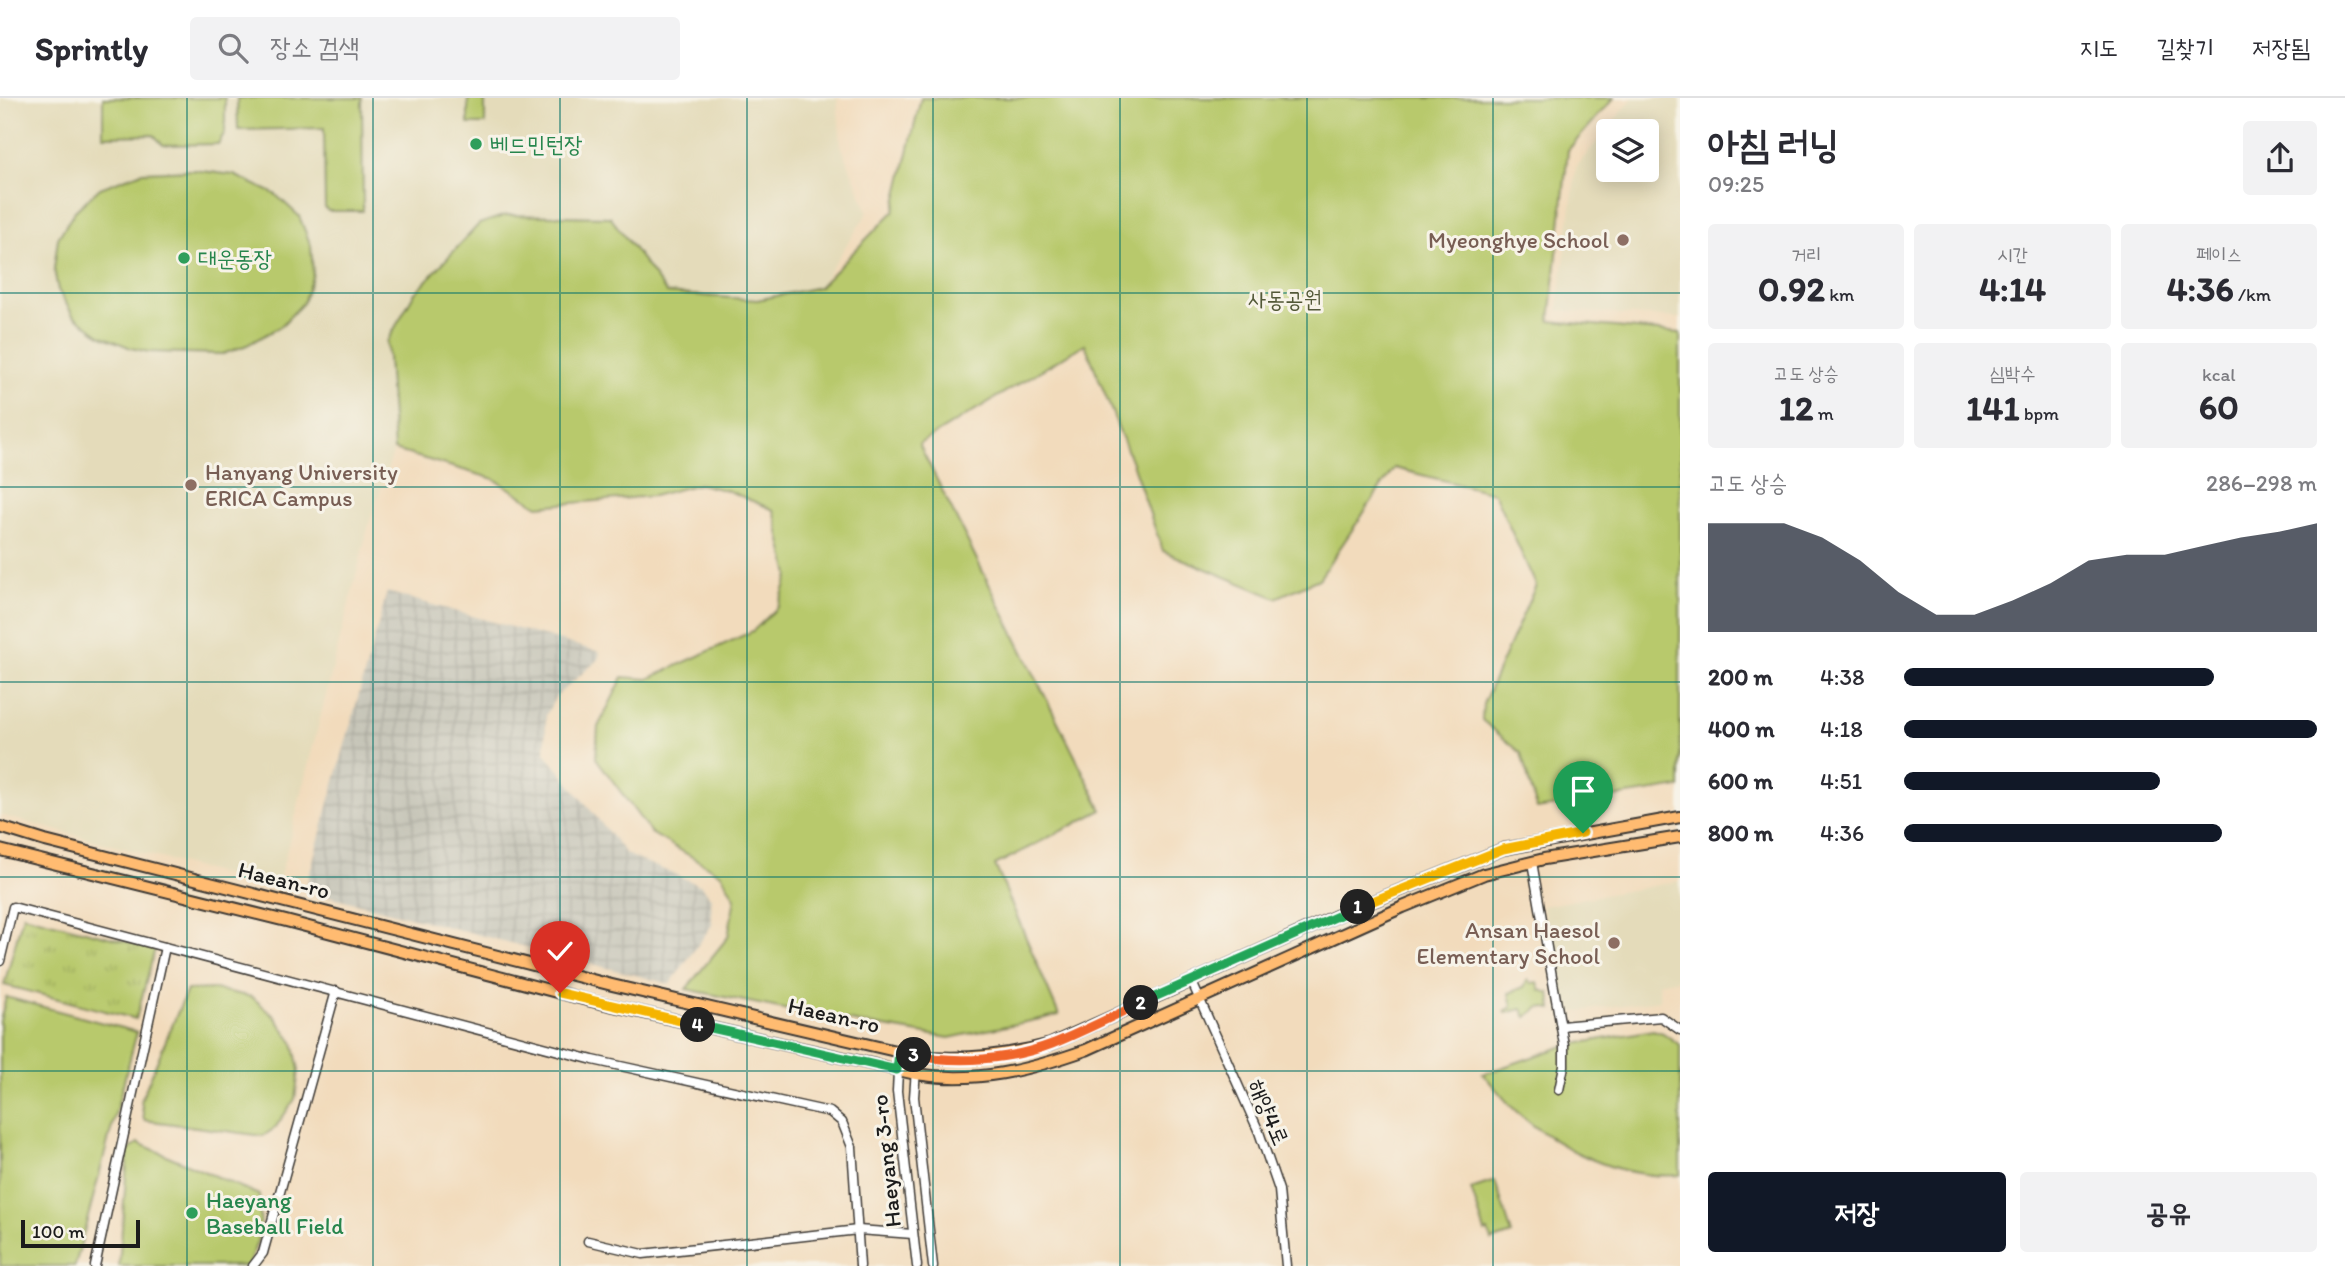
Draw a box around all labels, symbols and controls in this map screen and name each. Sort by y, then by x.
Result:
search box [190,17,680,80]
text: Sprintly [35,29,148,68]
icon: search [214,29,252,67]
text: 장소 검색 [270,31,360,63]
text: 지도 [2080,33,2118,62]
text: 길찾기 [2156,33,2214,62]
text: 저장됨 [2252,33,2310,62]
map controls [1596,119,1659,182]
button: layers [1596,119,1659,182]
text: 아침 러닝 [1708,121,1839,167]
button: share [2243,121,2317,195]
place label: 베드민턴장 [490,130,583,158]
marker: 베드민턴장 [468,136,484,152]
text: 09:25 [1708,170,1764,198]
place label: Myeonghye School [1428,226,1609,254]
marker: Myeonghye School [1615,232,1631,248]
text: 거리 [1791,243,1821,266]
text: 시간 [1997,243,2028,266]
text: 페이스 [2196,243,2242,266]
place label: 대운동장 [198,244,272,272]
marker: 대운동장 [176,250,192,266]
text: 0.92 [1758,268,1825,310]
text: 4:14 [1979,268,2046,310]
text: 4:36 [2167,268,2234,310]
text: km [1825,283,1854,306]
text: /km [2234,283,2271,306]
park label: 사동공원 [1248,285,1322,313]
text: 고도 상승 [1773,362,1839,385]
text: 심박수 [1990,362,2035,385]
text: kcal [2202,363,2236,386]
text: 60 [2199,386,2239,428]
text: 12 [1779,387,1813,429]
text: 141 [1966,387,2019,429]
text: m [1813,402,1834,425]
text: bpm [2019,402,2059,425]
place label: Hanyang University ERICA Campus [205,458,398,512]
text: 고도 상승 [1708,469,1787,497]
text: 286–298 m [2206,469,2317,497]
marker: Hanyang University ERICA Campus [183,477,199,493]
text: 200 m [1708,663,1773,691]
text: 4:38 [1820,663,1865,691]
text: 400 m [1708,715,1775,743]
text: 4:18 [1820,715,1863,743]
pin [1553,761,1613,833]
text: 600 m [1708,767,1773,795]
text: 4:51 [1820,767,1862,795]
icon: arrive [1564,772,1602,810]
text: 800 m [1708,819,1773,847]
text: 4:36 [1820,819,1864,847]
street label: Haean-ro [235,855,333,905]
pin: 1 [1340,890,1376,924]
text: 1 [1353,895,1362,918]
place label: Ansan Haesol Elementary School [1417,916,1600,970]
pin [530,921,590,993]
icon: check [541,932,579,970]
marker: Ansan Haesol Elementary School [1606,935,1622,951]
pin: 2 [1124,986,1158,1020]
street label: Haean-ro [785,991,883,1039]
text: 2 [1136,991,1146,1014]
pin: 4 [680,1007,716,1042]
text: 4 [692,1013,703,1036]
pin: 3 [897,1038,932,1072]
text: 3 [908,1043,919,1066]
street label: 해양4로 [1243,1075,1295,1149]
street label: Haeyang 3-ro [865,1093,907,1229]
button: 저장 [1708,1172,2006,1252]
button: 공유 [2020,1172,2317,1252]
place label: Haeyang Baseball Field [206,1186,344,1240]
marker: Haeyang Baseball Field [184,1205,200,1221]
scale bar [21,1217,140,1249]
text: 100 m [32,1220,84,1243]

